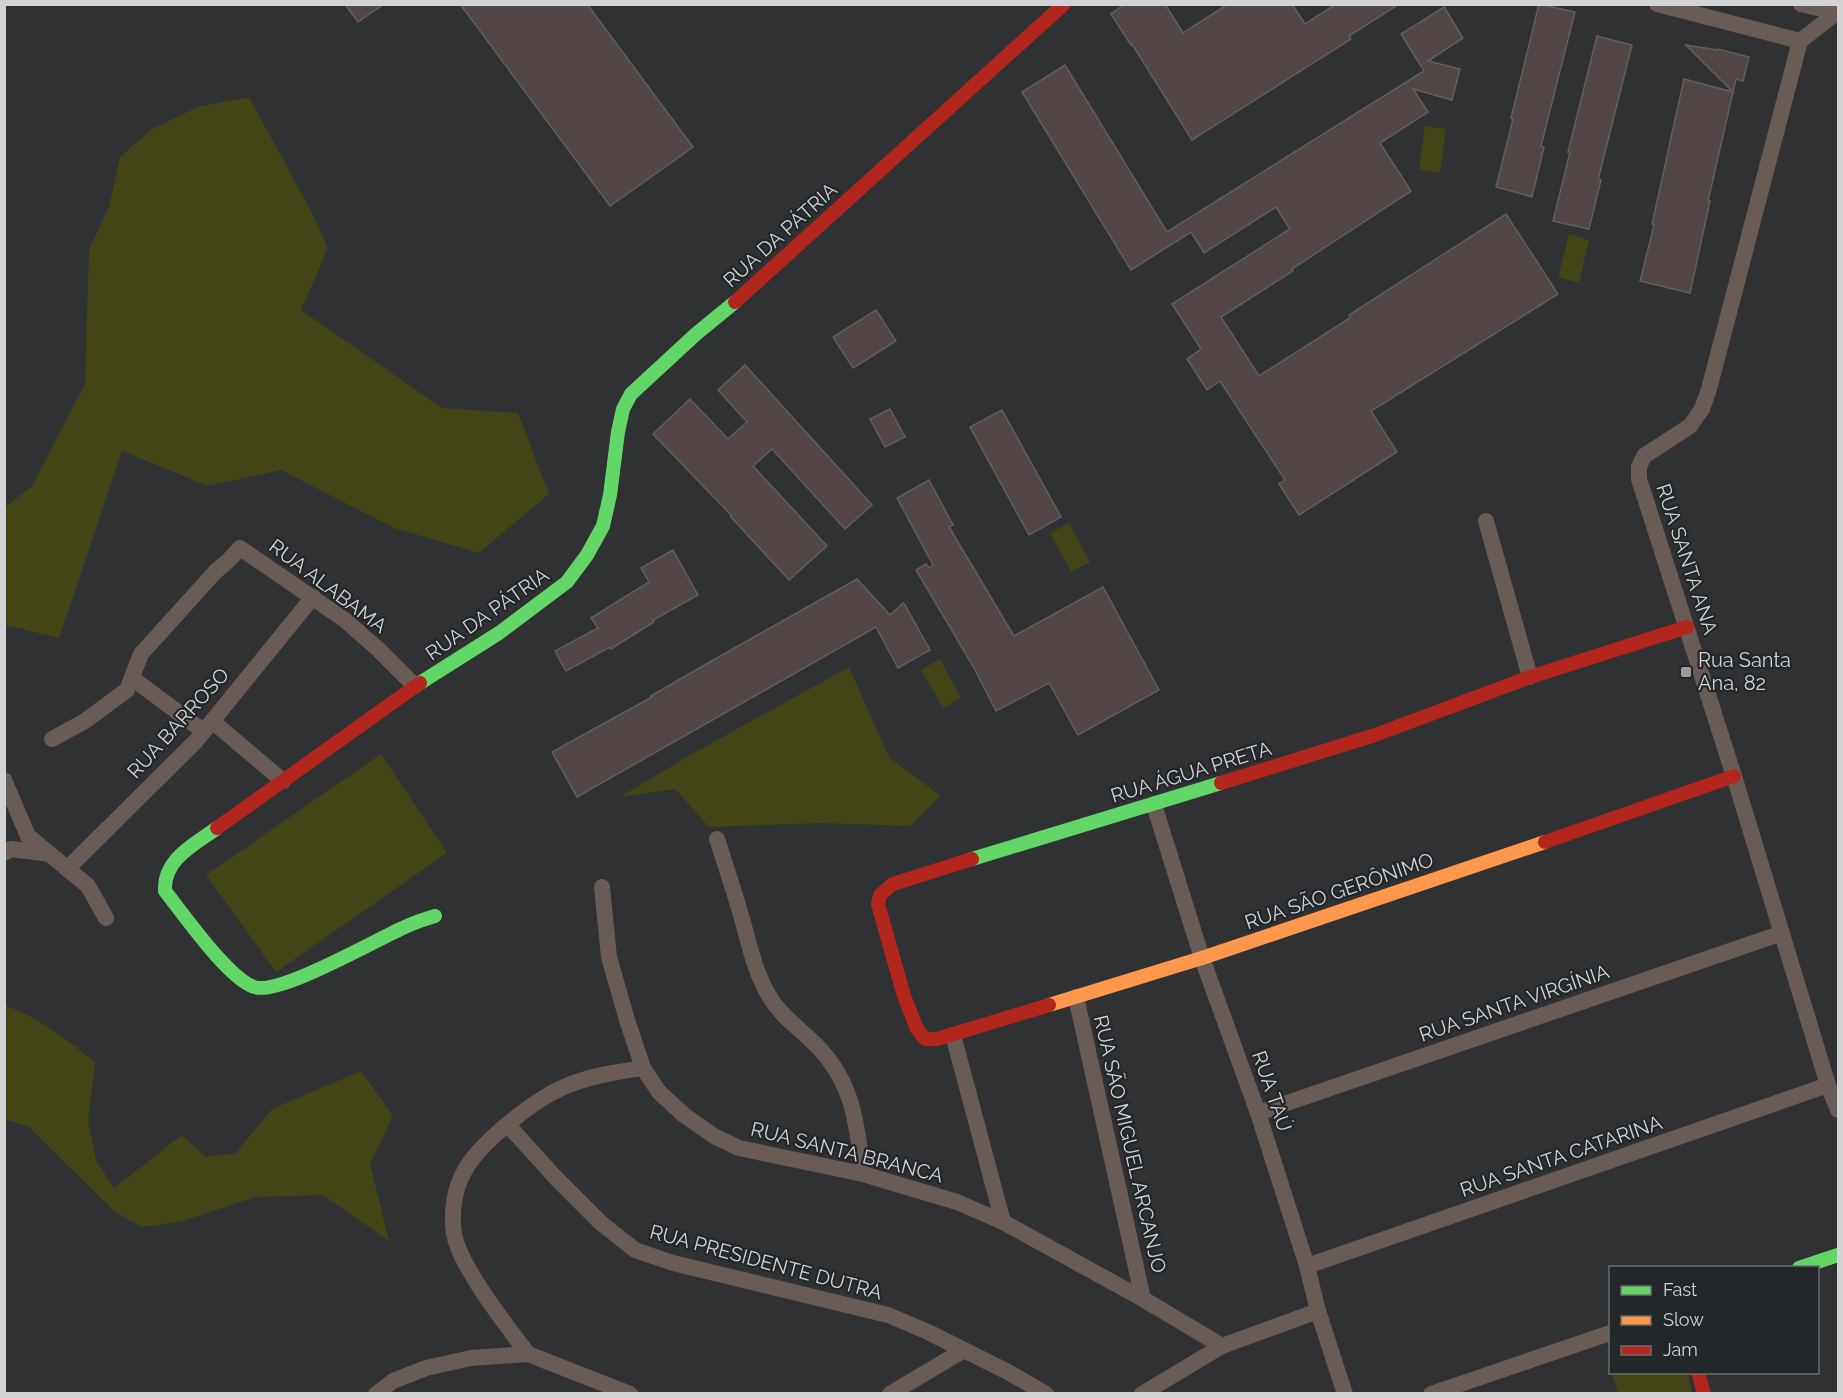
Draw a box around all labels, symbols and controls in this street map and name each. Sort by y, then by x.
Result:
street label: RUA DA PÁTRIA [718,177,842,292]
street label: RUA SANTA ANA [1651,481,1723,638]
street label: RUA ALABAMA [264,534,392,638]
street label: RUA DA PÁTRIA [421,562,554,665]
place label: Rua Santa Ana, 82 [1698,648,1791,695]
street label: RUA BARROSO [122,663,234,783]
marker: Rua Santa Ana, 82 [1679,665,1693,679]
street label: RUA ÁGUA PRETA [1108,736,1275,808]
street label: RUA SÃO GERÔNIMO [1241,847,1437,935]
street label: RUA SANTA VIRGÍNIA [1416,959,1613,1047]
street label: RUA SÃO MIGUEL ARCANJO [1089,1013,1171,1275]
street label: RUA TAÚ [1247,1047,1297,1135]
street label: RUA SANTA CATARINA [1457,1110,1666,1202]
street label: RUA SANTA BRANCA [748,1116,946,1188]
street label: RUA PRESIDENTE DUTRA [647,1219,885,1305]
legend [1609,1266,1819,1374]
text: Fast [1663,1279,1697,1300]
text: Slow [1663,1309,1704,1330]
text: Jam [1663,1339,1698,1360]

